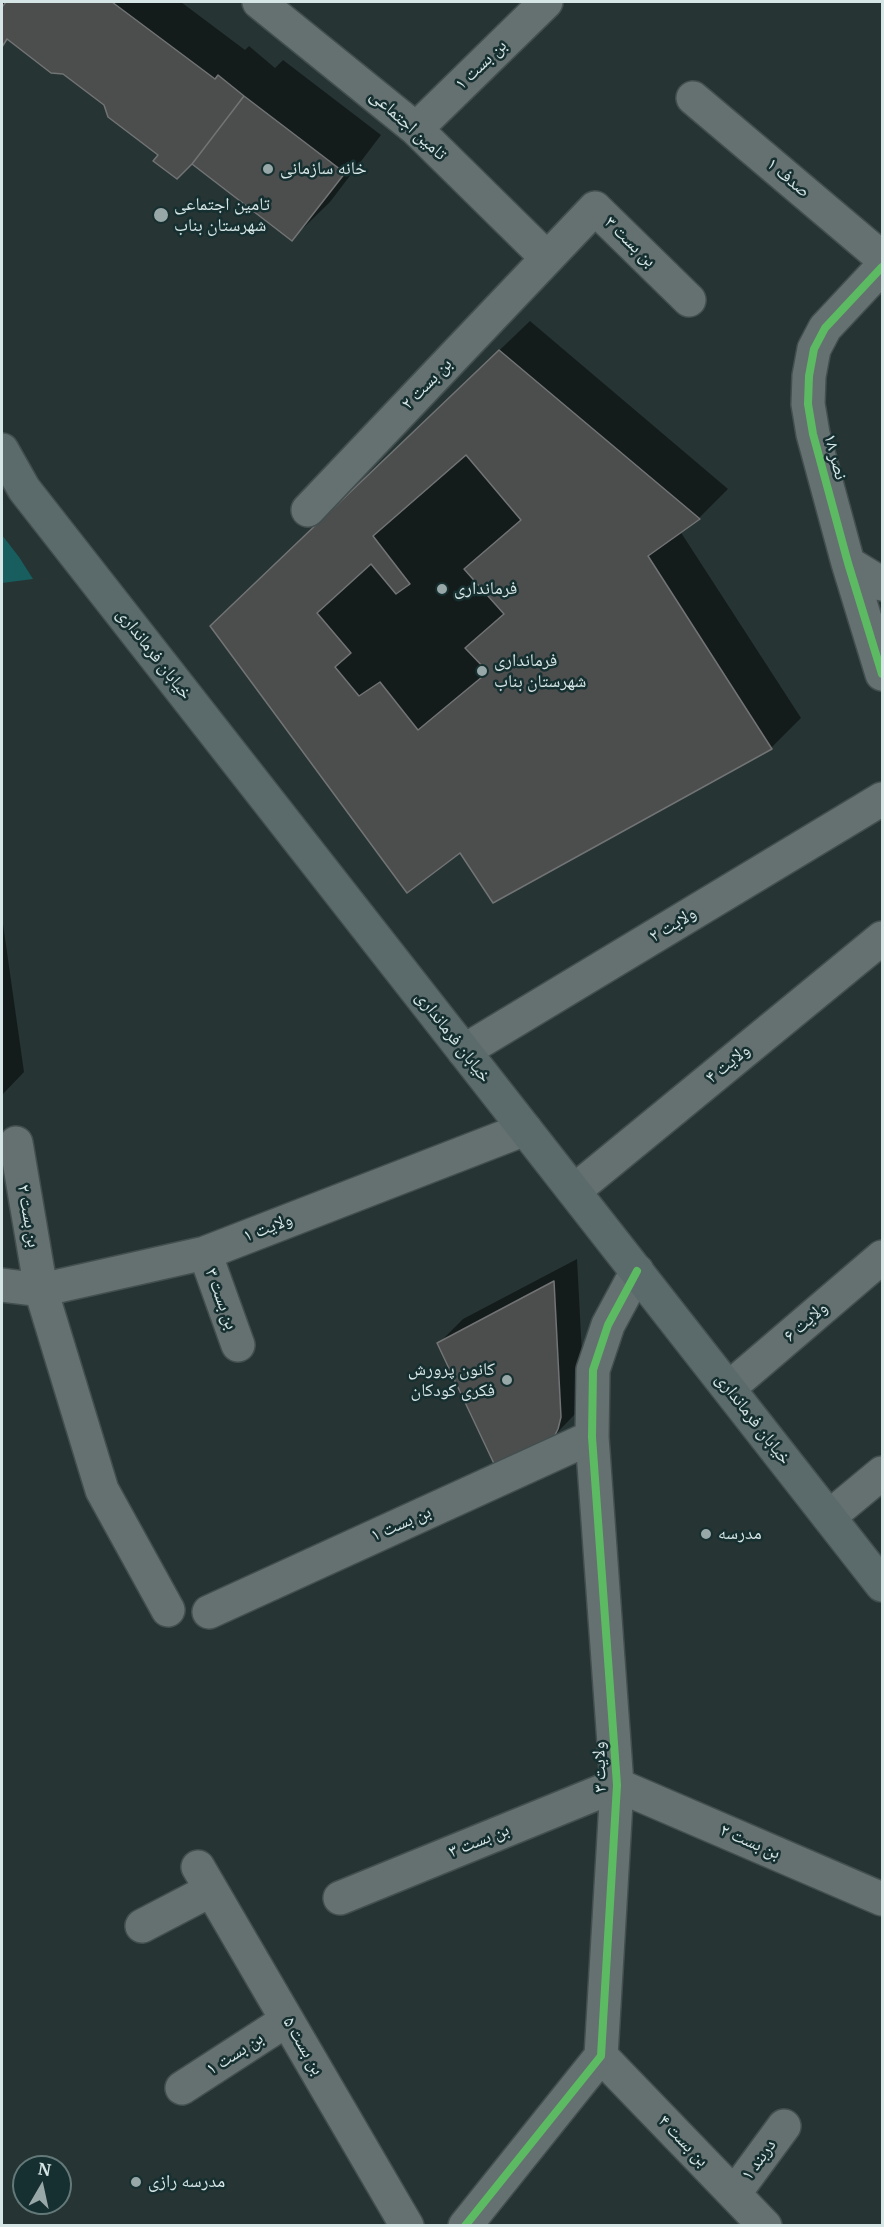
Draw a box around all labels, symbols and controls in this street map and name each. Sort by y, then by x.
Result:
street label: بن بست ۱ [451,35,511,95]
street label: تامین اجتماعی [365,85,451,165]
street label: صدف ۱ [762,154,814,202]
place label: خانه سازمانی [280,158,367,180]
marker: خانه سازمانی [261,162,275,176]
place label: تامین اجتماعی شهرستان بناب [174,194,270,236]
marker: تامین اجتماعی شهرستان بناب [152,206,170,224]
street label: بن بست ۳ [600,212,660,272]
street label: بن بست ۲ [397,354,457,414]
street label: نصر ۱۸ [819,432,851,482]
place label: فرمانداری [454,578,517,600]
marker: فرمانداری [435,582,449,596]
street label: خیابان فرمانداری [112,604,196,704]
place label: فرمانداری شهرستان بناب [494,650,586,692]
marker: فرمانداری شهرستان بناب [475,664,489,678]
street label: ولایت ۲ [646,903,700,947]
street label: خیابان فرمانداری [411,987,495,1087]
street label: ولایت ۴ [701,1040,755,1088]
street label: بن بست ۲ [12,1183,44,1249]
street label: ولایت ۱ [240,1209,296,1247]
street label: بن بست ۳ [200,1265,242,1333]
street label: ولایت ۶ [780,1297,832,1347]
place label: کانون پرورش فکری کودکان [408,1359,495,1402]
street label: خیابان فرمانداری [711,1369,795,1469]
marker: کانون پرورش فکری کودکان [500,1373,514,1387]
street label: بن بست ۱ [368,1501,434,1547]
place label: مدرسه [718,1523,762,1545]
marker: مدرسه [699,1527,713,1541]
street label: ولایت ۳ [588,1741,612,1793]
street label: بن بست ۳ [445,1819,513,1863]
street label: بن بست ۲ [716,1820,784,1864]
street label: بن بست ۵ [278,2013,328,2079]
street label: بن بست ۱ [202,2028,268,2080]
street label: بن بست ۴ [653,2111,713,2171]
street label: دربند ۱ [737,2135,781,2185]
north arrow [12,2155,72,2215]
text: N [37,2158,52,2180]
place label: مدرسه رازی [148,2171,225,2193]
marker: مدرسه رازی [129,2175,143,2189]

